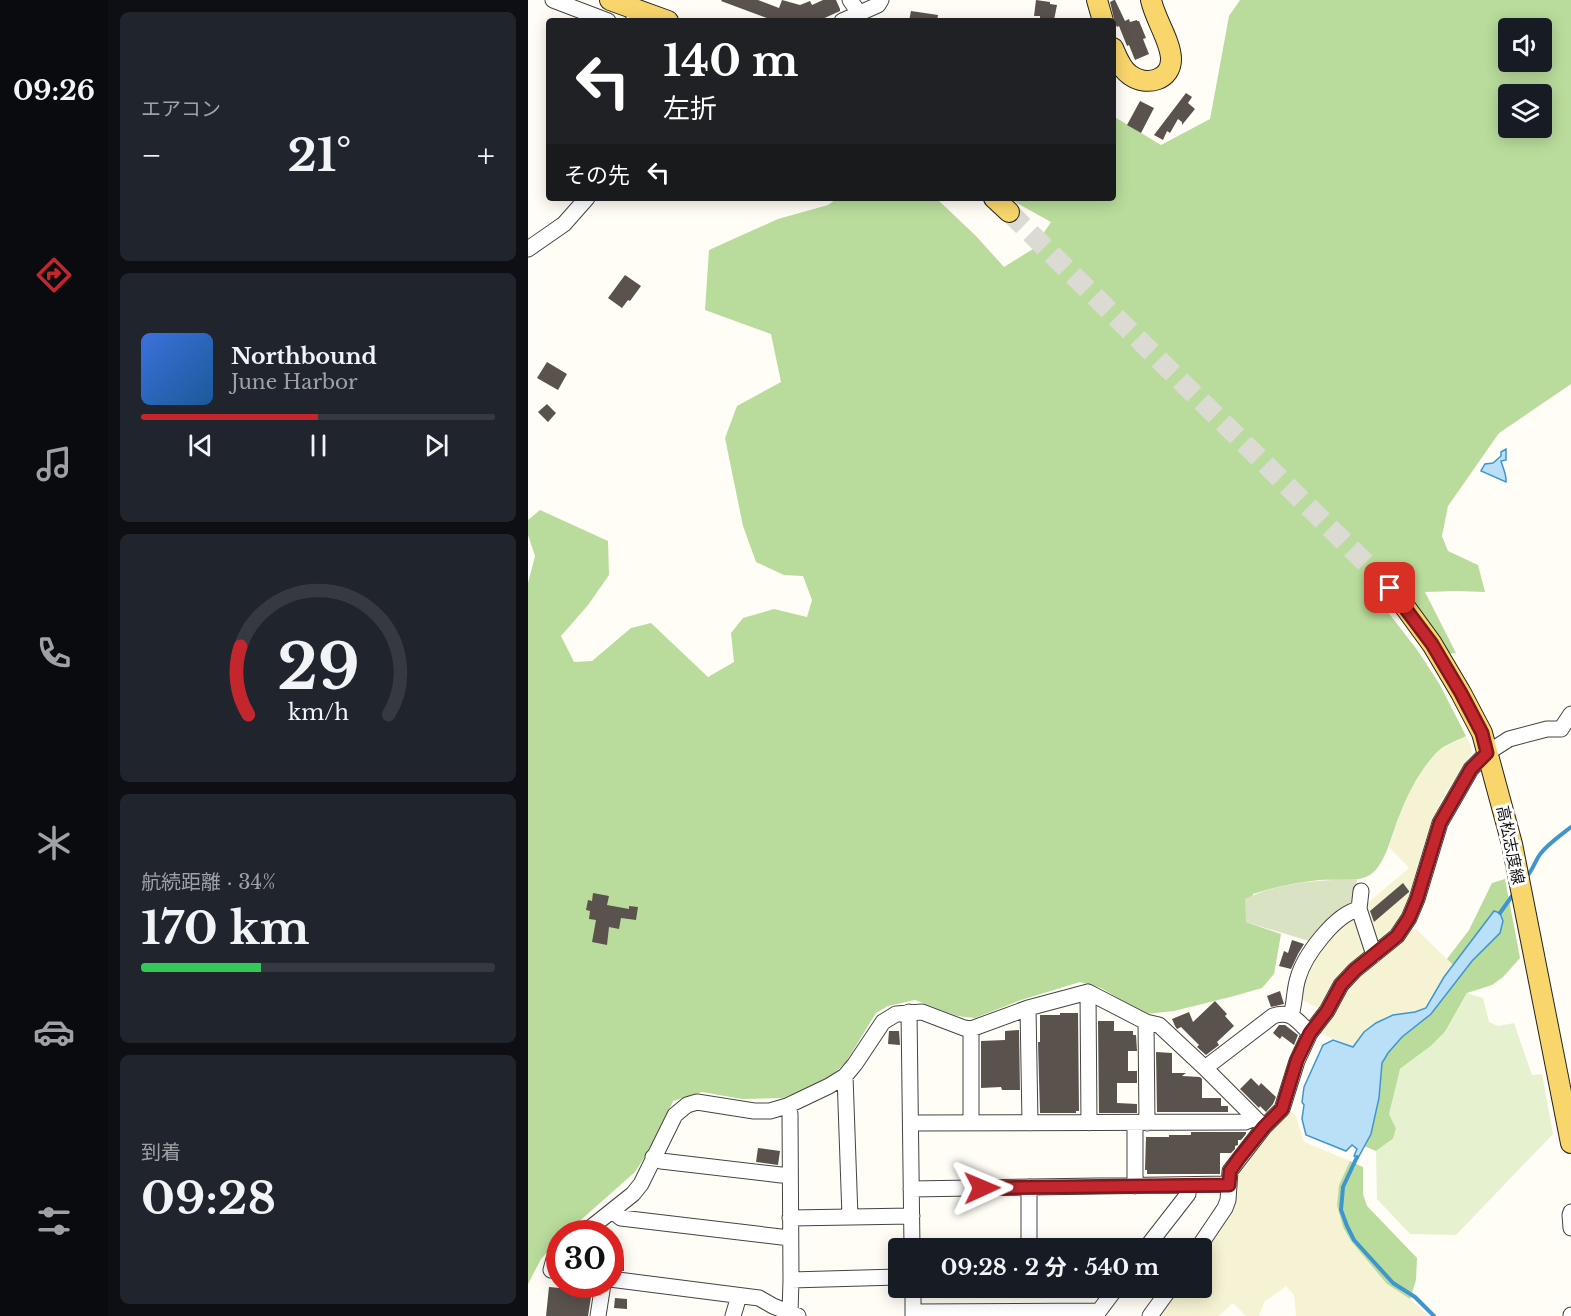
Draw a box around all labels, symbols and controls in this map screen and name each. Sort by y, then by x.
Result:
map controls [1498,18,1552,138]
button: sound [1498,18,1552,72]
text: 140 m [663,35,799,87]
icon: left [564,42,642,120]
text: 09:26 [13,74,95,107]
button: layers [1498,84,1552,138]
text: 左折 [663,92,717,125]
text: エアコン [141,97,221,121]
text: 21° [287,127,351,183]
text: − [141,135,162,176]
text: + [477,135,495,176]
icon: left [642,156,675,189]
text: その先 [564,162,630,189]
icon: directions [33,254,75,296]
text: Northbound [231,343,377,370]
text: June Harbor [231,370,358,394]
icon: previous [184,429,217,462]
icon: pause [302,429,335,462]
icon: next [420,429,453,462]
icon: music [33,443,75,485]
pin [1364,562,1415,613]
icon: arrive [1373,571,1406,604]
text: 29 [277,628,359,706]
icon: phone [33,632,75,674]
text: km/h [288,699,349,726]
street label: 高松志度線 [1493,804,1529,886]
icon: climate [33,822,75,864]
text: 航続距離 · 34% [141,870,276,894]
text: 170 km [141,900,309,956]
icon: car [33,1011,75,1053]
text: 到着 [141,1140,181,1164]
position arrow [950,1156,1014,1220]
text: 09:28 [141,1170,276,1226]
icon: filters [33,1200,75,1242]
speed limit sign: 30 [546,1220,624,1298]
text: 09:28 · 2 分 · 540 m [941,1254,1159,1281]

